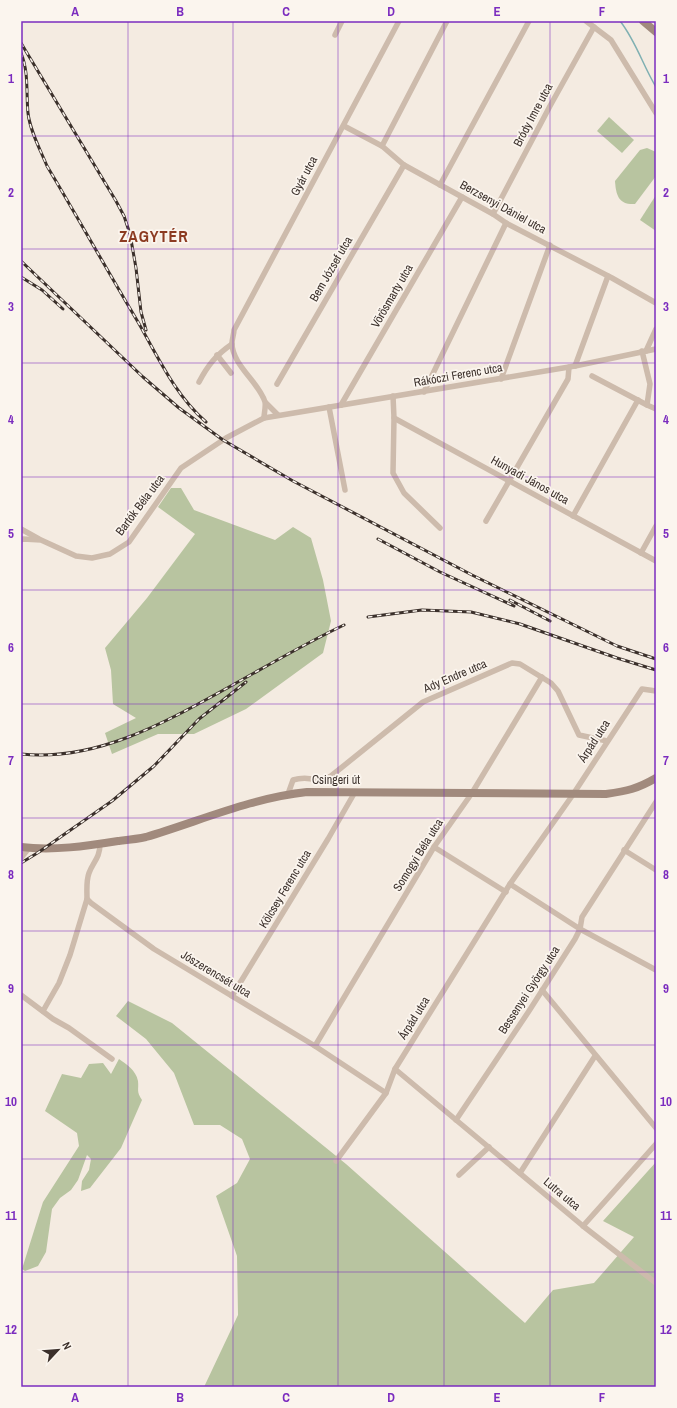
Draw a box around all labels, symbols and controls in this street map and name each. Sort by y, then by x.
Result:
text: A [71,3,79,20]
text: B [176,3,184,20]
text: C [282,3,290,20]
text: D [387,3,395,20]
text: E [493,3,501,20]
text: F [599,3,606,20]
text: 1 [8,70,14,87]
text: 1 [663,70,669,87]
street label: Bródy Imre utca [510,80,557,149]
street label: Gyár utca [287,153,321,199]
street label: Berzsenyi Dániel utca [457,177,549,238]
text: 2 [8,184,14,201]
text: 2 [663,184,669,201]
district label: ZAGYTÉR [119,225,189,247]
street label: Bem József utca [306,233,356,305]
street label: Vörösmarty utca [367,261,417,331]
text: 3 [8,298,14,315]
text: 3 [663,298,669,315]
street label: Rákóczi Ferenc utca [412,359,504,391]
text: 4 [8,411,14,428]
text: 4 [663,411,669,428]
street label: Hunyadi János utca [488,452,572,508]
street label: Bartók Béla utca [112,471,168,539]
text: 5 [8,525,14,542]
text: 5 [663,525,669,542]
text: 6 [8,639,14,656]
text: 6 [663,639,669,656]
street label: Ady Endre utca [420,655,490,697]
street label: Árpád utca [574,716,614,766]
text: 7 [8,752,14,769]
text: 7 [663,752,669,769]
street label: Csingeri út [312,772,360,788]
street label: Somogyi Béla utca [389,815,447,894]
street label: Kölcsey Ferenc utca [255,846,315,931]
text: 8 [8,866,14,883]
text: 8 [663,866,669,883]
street label: Bessenyei György utca [495,943,564,1037]
street label: Jószerencsét utca [178,947,255,1002]
text: 9 [8,980,14,997]
text: 9 [663,980,669,997]
street label: Árpád utca [394,993,434,1043]
text: 10 [5,1093,17,1110]
text: 10 [660,1093,672,1110]
street label: Lutra utca [540,1174,584,1215]
text: 11 [5,1207,17,1224]
text: 11 [660,1207,672,1224]
text: 12 [5,1321,17,1338]
text: 12 [660,1321,672,1338]
north arrow [38,1330,78,1370]
text: N [59,1340,75,1352]
text: A [71,1389,79,1406]
text: B [176,1389,184,1406]
text: C [282,1389,290,1406]
text: D [387,1389,395,1406]
text: E [493,1389,501,1406]
text: F [599,1389,606,1406]

